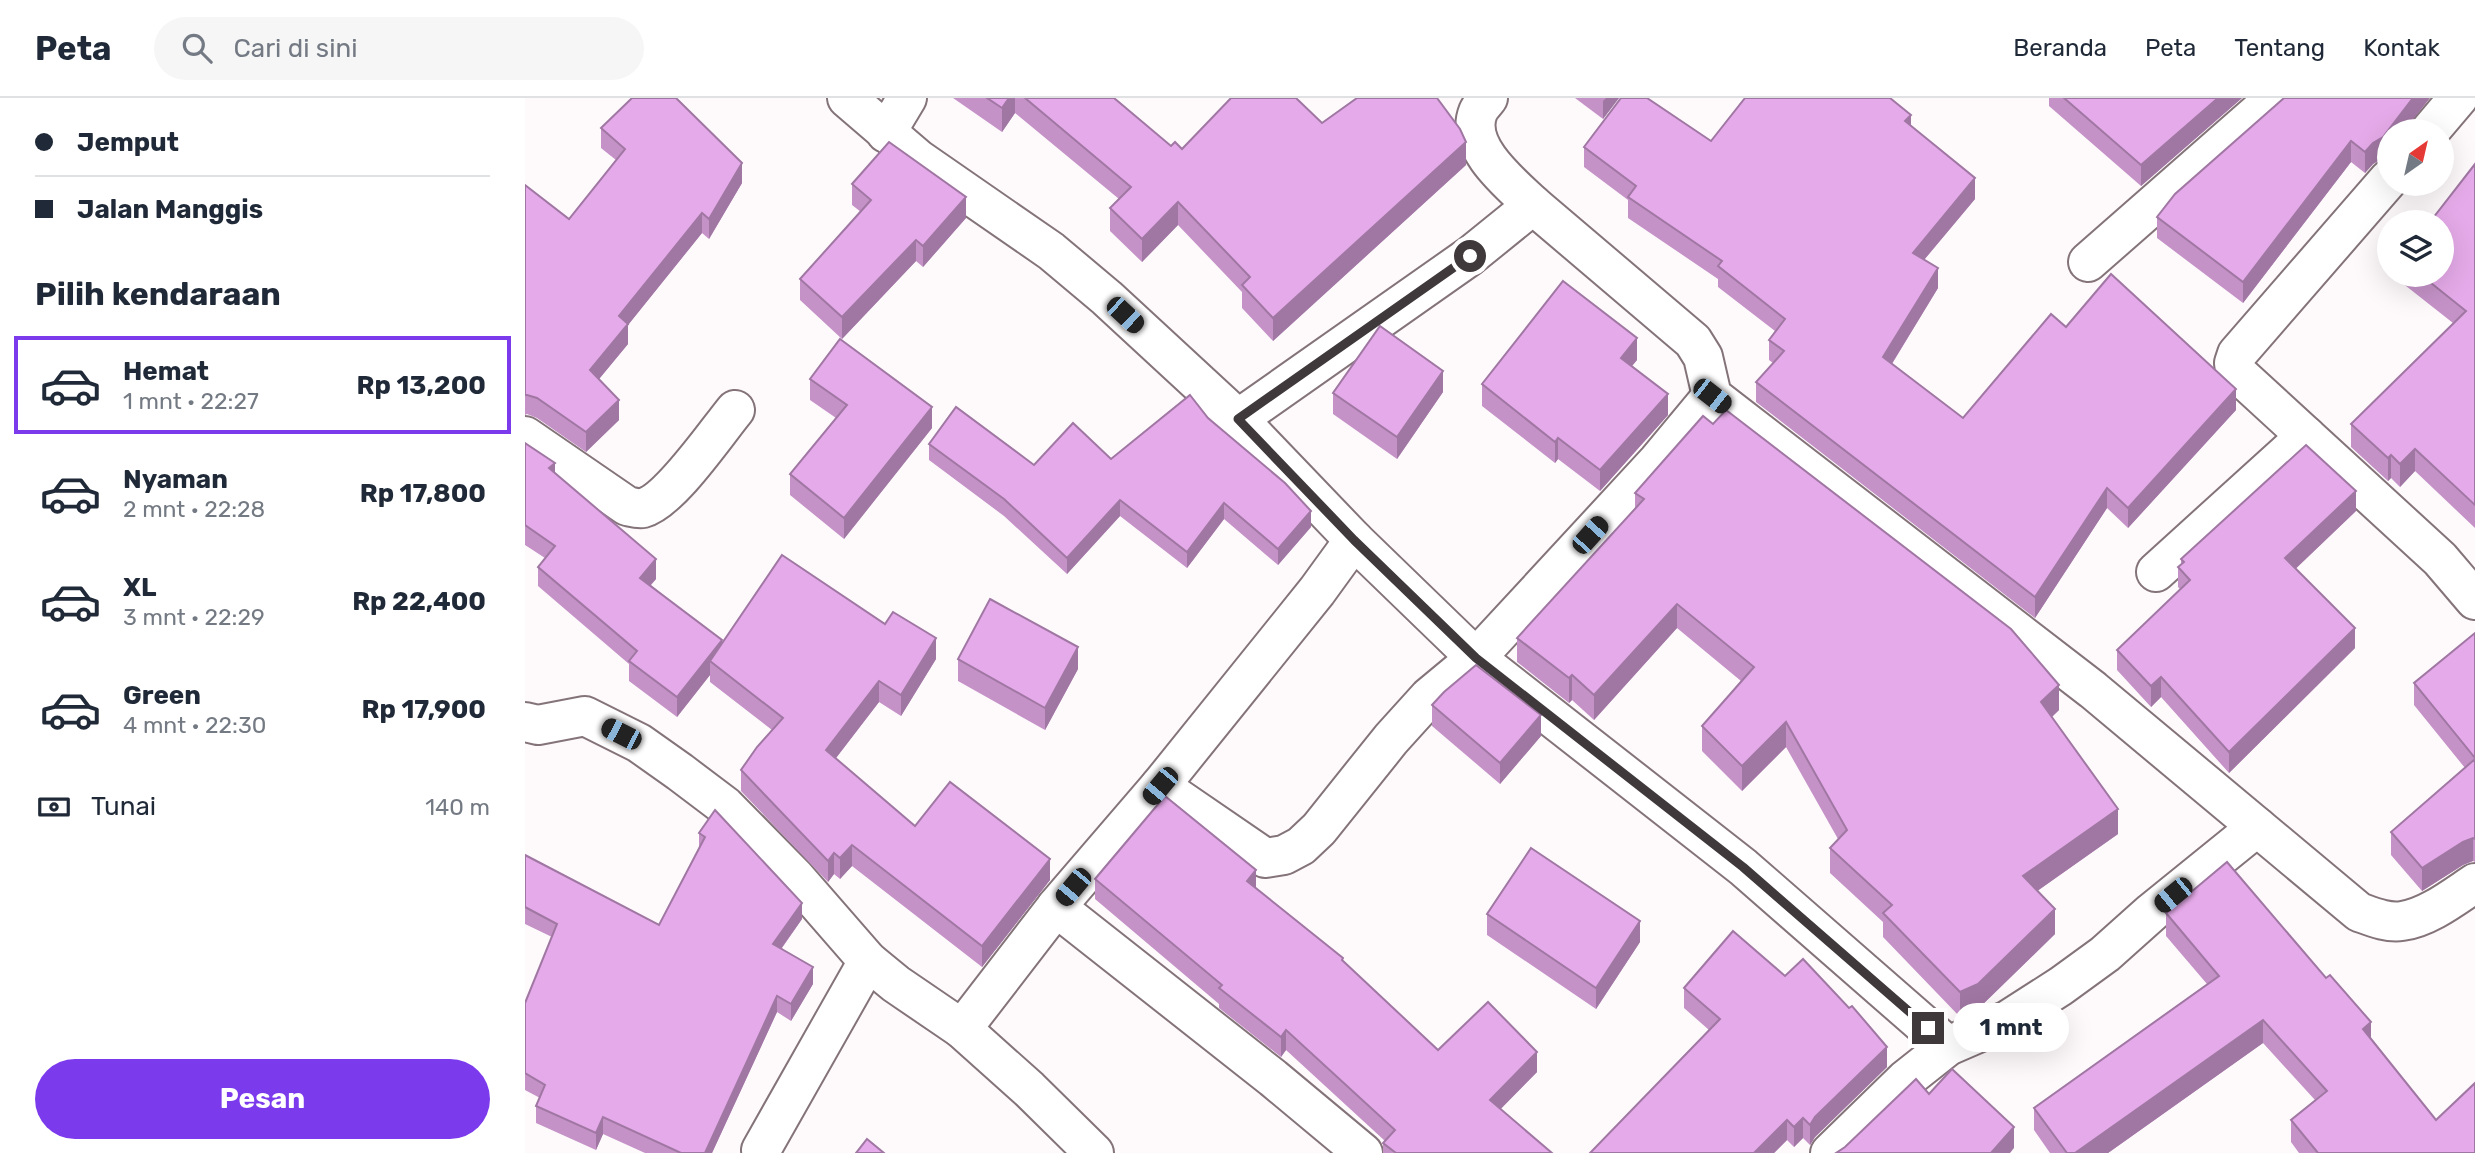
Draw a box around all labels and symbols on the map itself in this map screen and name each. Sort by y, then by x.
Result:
north arrow [2377,119,2453,196]
route start [1454,240,1486,272]
car [1103,293,1148,337]
car [1689,375,1736,417]
car [1569,512,1612,558]
car [598,715,645,753]
car [1139,763,1182,809]
car [1052,864,1095,910]
car [2151,874,2196,916]
callout: 1 mnt [1953,1004,2068,1052]
route end [1912,1012,1944,1044]

